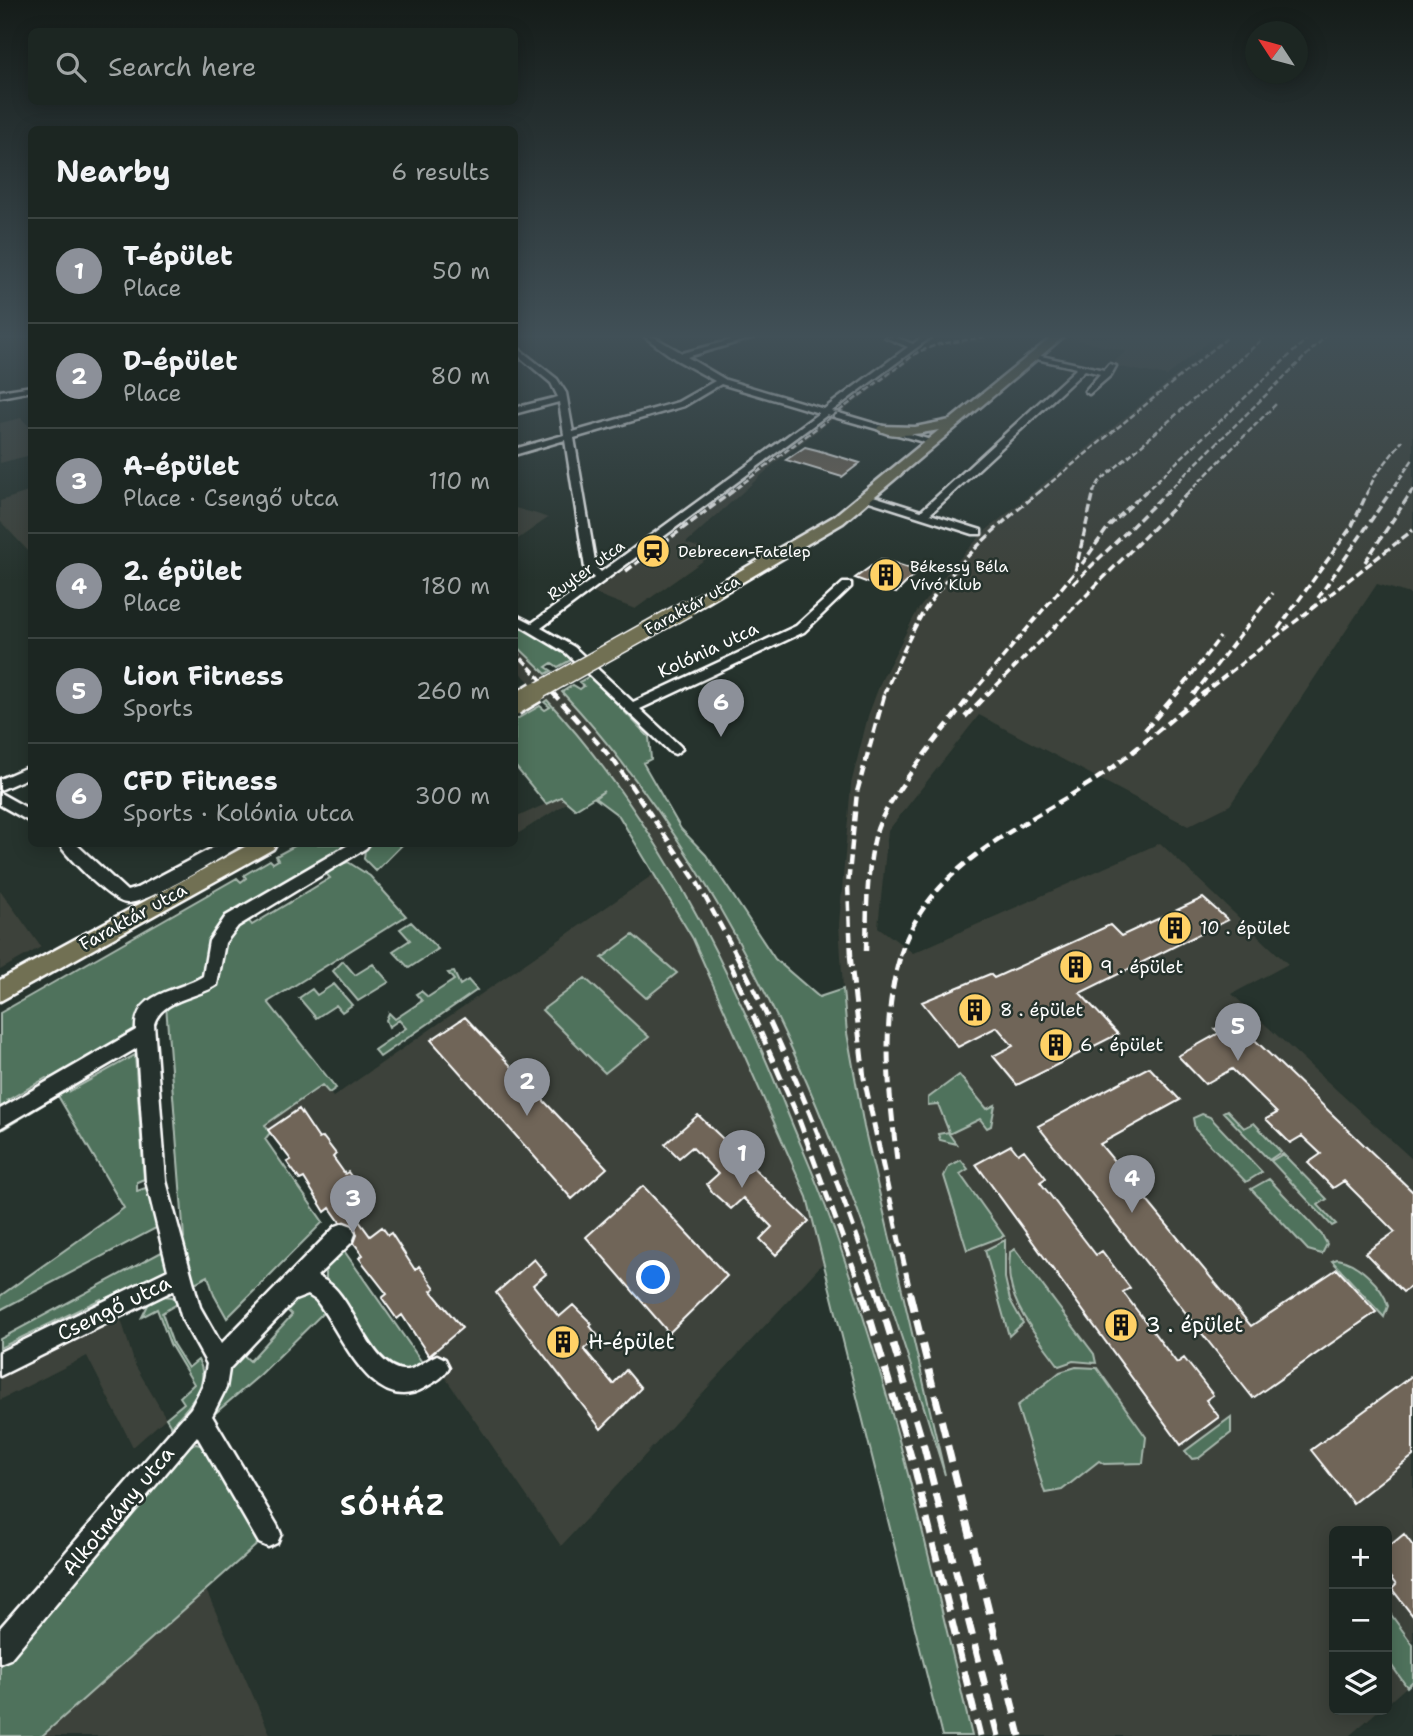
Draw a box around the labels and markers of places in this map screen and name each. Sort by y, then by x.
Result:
station icon: Debrecen-Fatelep [634,532,672,570]
place label: Debrecen-Fatelep [678,541,811,562]
building icon: Békessy Béla Vívó Klub [867,556,905,594]
place label: Békessy Béla Vívó Klub [910,556,1009,595]
pin: 6 [698,679,744,737]
building icon: 10 . épület [1156,909,1194,947]
place label: 10 . épület [1200,916,1291,940]
building icon: 9 . épület [1057,948,1095,986]
place label: 9 . épület [1100,955,1184,979]
building icon: 8 . épület [956,991,994,1029]
place label: 8 . épület [1000,998,1084,1022]
pin: 5 [1215,1003,1261,1061]
building icon: 6 . épület [1037,1026,1075,1064]
place label: 6 . épület [1080,1033,1164,1057]
pin: 2 [504,1058,550,1116]
pin: 1 [719,1130,765,1188]
pin: 4 [1109,1155,1155,1213]
pin: 3 [330,1175,376,1233]
building icon: 3 . épület [1102,1306,1140,1344]
place label: 3 . épület [1146,1311,1243,1339]
building icon: H-épület [544,1323,582,1361]
place label: H-épület [588,1328,675,1356]

